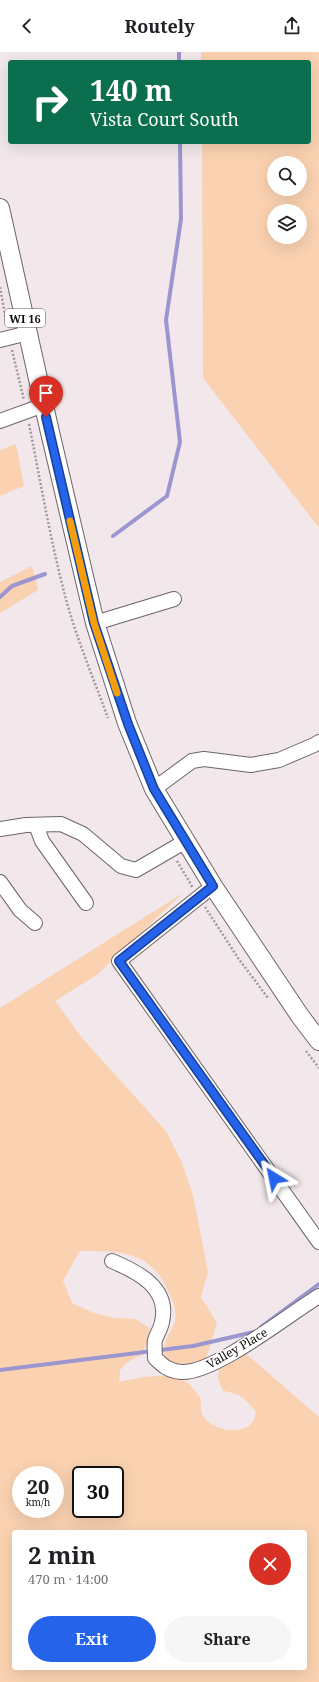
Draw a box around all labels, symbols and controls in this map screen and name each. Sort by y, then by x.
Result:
text: Routely [124,14,195,38]
icon: back [16,15,38,37]
icon: share [281,15,303,37]
text: 140 m [90,71,172,109]
icon: right [24,76,76,128]
text: Vista Court South [90,107,239,131]
map controls [267,156,307,244]
button: search [267,156,307,196]
button: layers [267,204,307,244]
road number: WI 16 [5,309,45,327]
pin [29,376,63,417]
icon: arrive [35,382,57,404]
position arrow [253,1157,295,1199]
street label: Valley Place [203,1324,271,1372]
speed limit sign: 30 [72,1466,124,1518]
text: 20 [27,1473,49,1500]
text: km/h [26,1495,50,1509]
text: 2 min [28,1538,96,1571]
button: close [249,1543,291,1585]
text: 470 m · 14:00 [28,1570,108,1588]
button: Exit [28,1616,156,1662]
button: Share [164,1616,291,1662]

